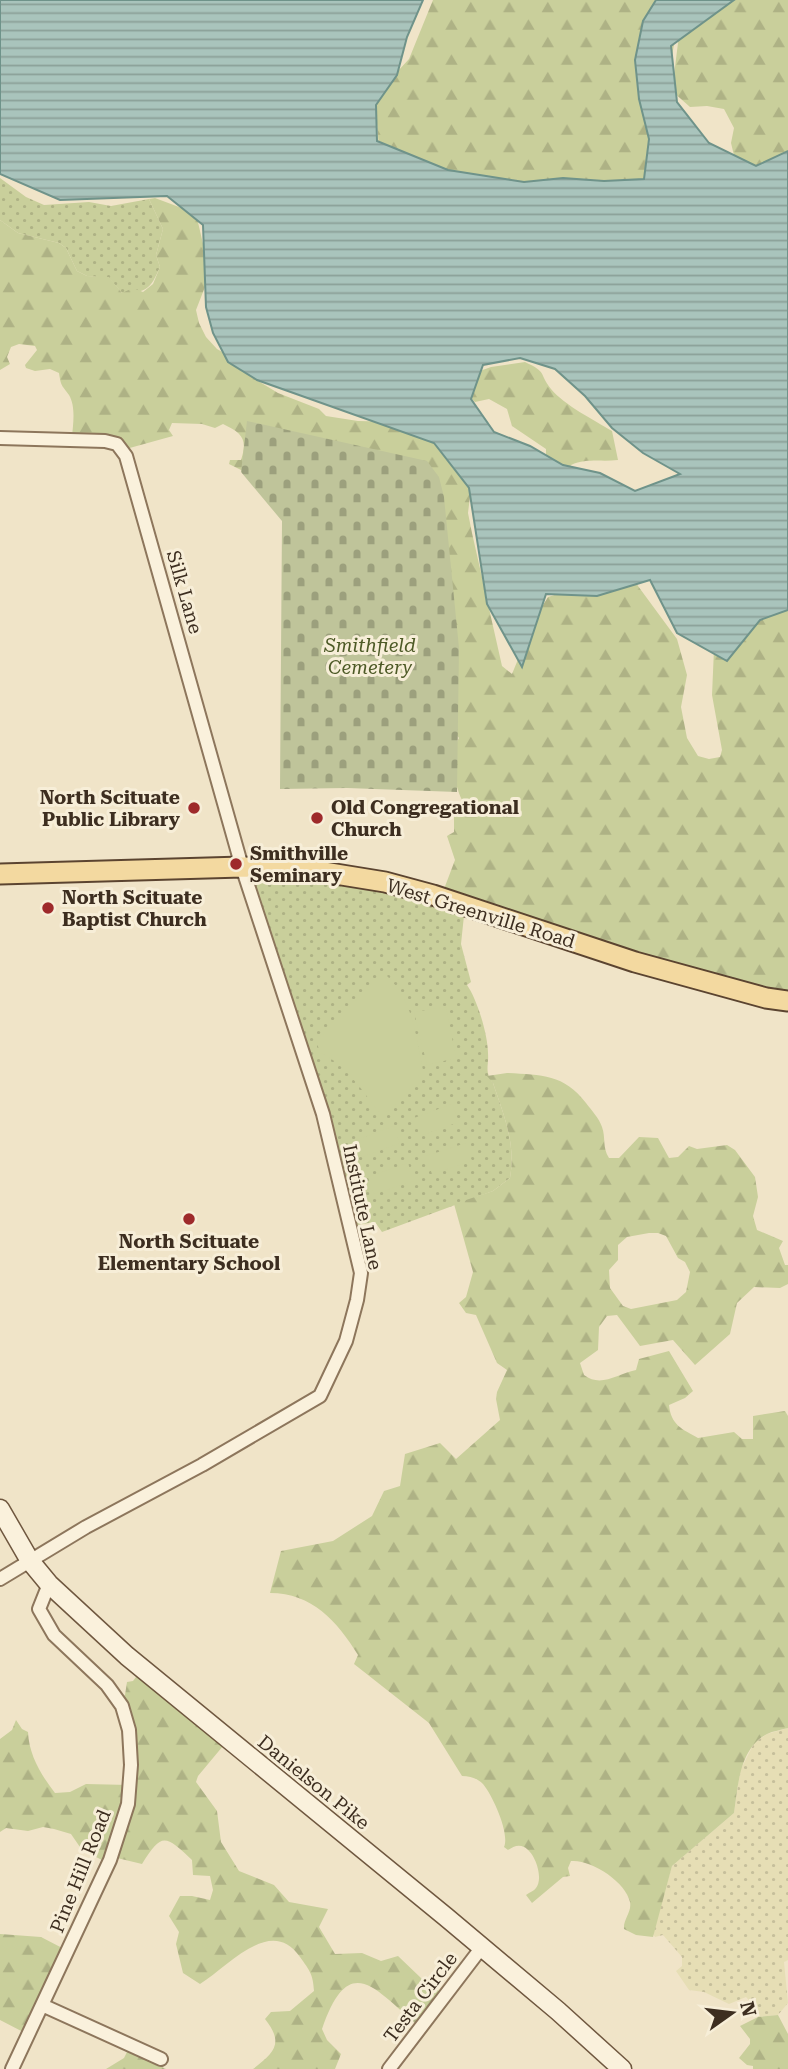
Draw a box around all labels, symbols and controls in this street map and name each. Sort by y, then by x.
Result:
street label: Silk Lane [162,548,207,636]
park label: Smithfield Cemetery [323,634,416,679]
place label: North Scituate Public Library [40,786,181,831]
place label: Old Congregational Church [331,796,519,841]
marker: North Scituate Public Library [186,800,202,816]
marker: Old Congregational Church [309,810,325,826]
place label: Smithville Seminary [250,842,348,887]
marker: Smithville Seminary [228,856,244,872]
street label: West Greenville Road [384,874,578,953]
place label: North Scituate Baptist Church [62,886,207,931]
marker: North Scituate Baptist Church [40,900,56,916]
street label: Institute Lane [338,1142,387,1272]
marker: North Scituate Elementary School [181,1211,197,1227]
place label: North Scituate Elementary School [98,1230,280,1275]
street label: Danielson Pike [253,1730,374,1835]
street label: Pine Hill Road [45,1806,116,1936]
street label: Testa Circle [379,1947,462,2047]
north arrow [697,1978,767,2048]
text: N [735,1999,761,2019]

